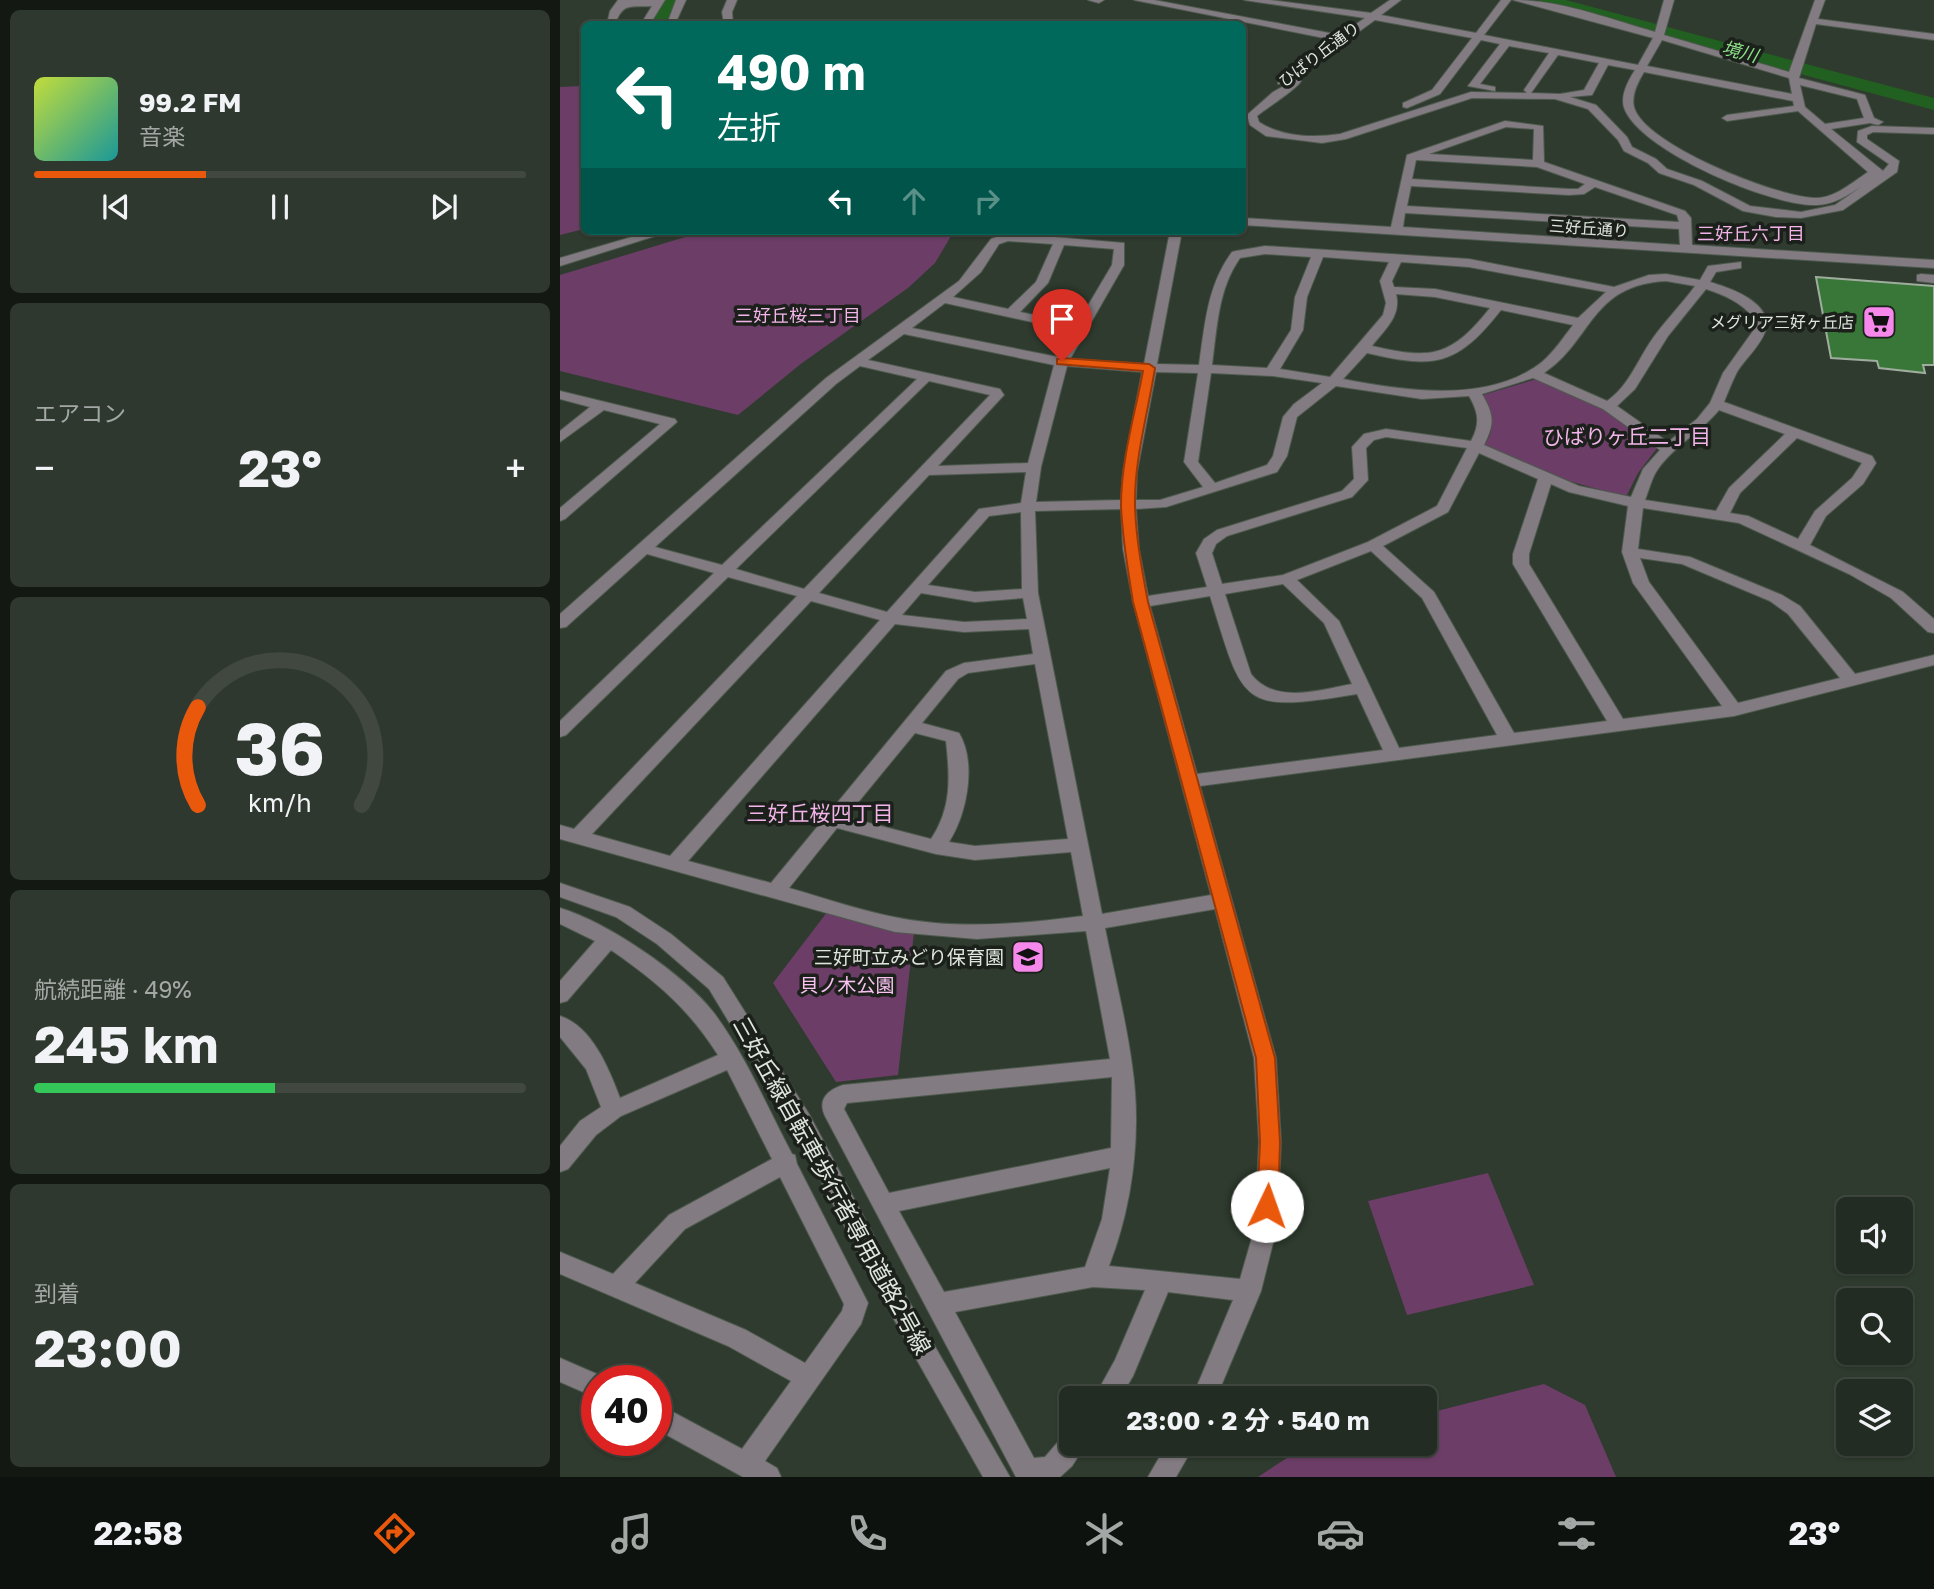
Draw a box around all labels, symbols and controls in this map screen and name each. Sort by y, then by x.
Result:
street label: ひばり丘通り [1275,17,1363,91]
water label: 境川 [1720,36,1762,67]
text: 490 m [717,42,866,101]
icon: left [602,49,693,140]
text: 99.2 FM [139,87,241,118]
text: 左折 [717,108,781,146]
text: 音楽 [139,122,185,150]
icon: left [822,182,860,220]
icon: ahead [895,182,933,220]
icon: right [968,182,1006,220]
icon: previous [97,188,135,226]
icon: pause [261,188,299,226]
icon: next [425,188,463,226]
street label: 三好丘通り [1548,215,1630,241]
district label: 三好丘六丁目 [1697,222,1805,244]
pin [1032,289,1092,361]
icon: arrive [1043,300,1081,338]
supermarket icon: メグリア三好ヶ丘店 [1860,303,1898,341]
district label: 三好丘桜三丁目 [735,304,861,326]
place label: メグリア三好ヶ丘店 [1710,312,1854,332]
text: エアコン [34,399,126,427]
district label: ひばりヶ丘二丁目 [1543,423,1711,449]
text: 23° [238,436,322,498]
text: − [34,445,55,490]
text: + [505,445,526,490]
text: 36 [235,704,325,791]
text: km/h [248,786,312,817]
district label: 三好丘桜四丁目 [747,800,894,826]
school or university icon: 三好町立みどり保育園 [1009,938,1047,976]
place label: 三好町立みどり保育園 [814,945,1004,968]
park label: 貝ノ木公園 [799,973,895,996]
text: 航続距離 · 49% [34,975,192,1003]
text: 245 km [34,1012,219,1074]
street label: 三好丘緑自転車歩行者専用道路2号線 [728,1012,938,1359]
position arrow [1230,1169,1304,1243]
map controls [1836,1197,1913,1456]
button: sound [1836,1197,1913,1274]
text: 到着 [34,1279,80,1307]
button: search [1836,1288,1913,1365]
text: 23:00 [34,1316,182,1378]
speed limit sign: 40 [581,1365,672,1456]
button: layers [1836,1379,1913,1456]
text: 23:00 · 2 分 · 540 m [1126,1405,1370,1436]
icon: directions [370,1509,419,1558]
icon: music [607,1509,656,1558]
icon: phone [843,1509,892,1558]
icon: climate [1080,1509,1129,1558]
icon: car [1316,1509,1365,1558]
icon: filters [1552,1509,1601,1558]
text: 22:58 [94,1514,183,1552]
text: 23° [1789,1514,1840,1552]

